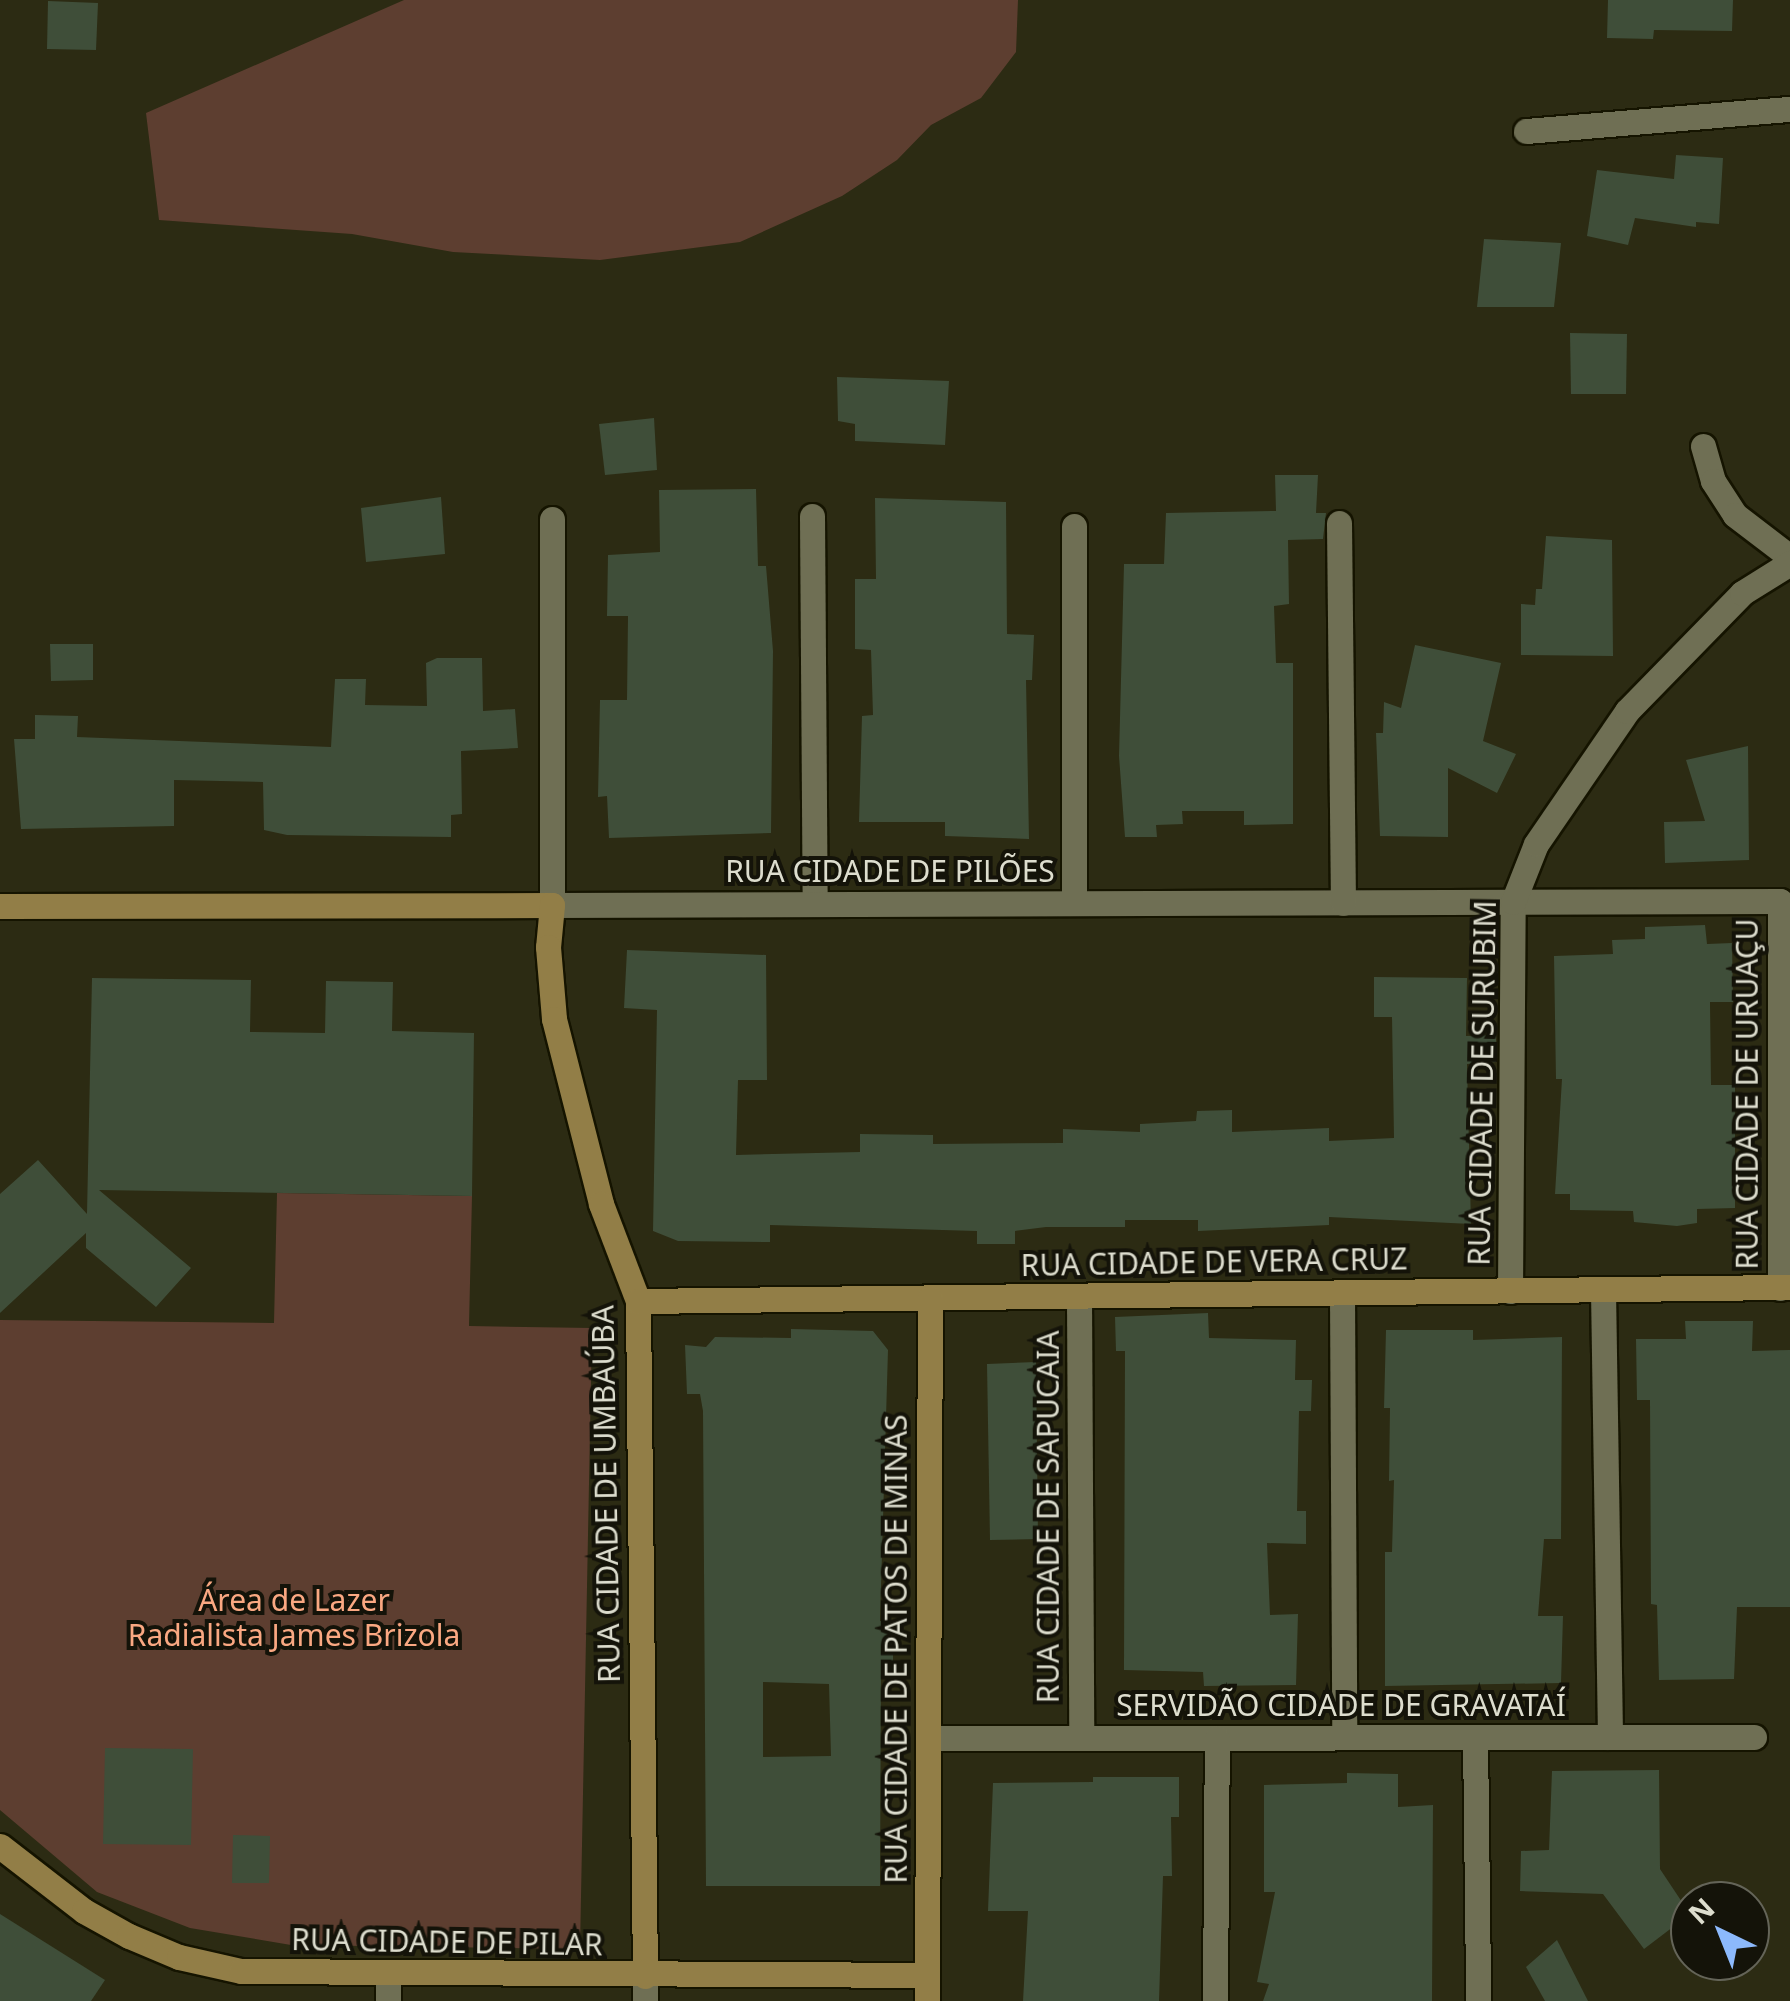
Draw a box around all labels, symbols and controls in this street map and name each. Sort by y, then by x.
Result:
street label: RUA CIDADE DE PILÕES [725,853,1055,889]
street label: RUA CIDADE DE SURUBIM [1461,900,1503,1266]
street label: RUA CIDADE DE URUAÇU [1729,918,1765,1270]
street label: RUA CIDADE DE VERA CRUZ [1020,1241,1408,1283]
street label: RUA CIDADE DE UMBAÚBA [585,1305,627,1683]
street label: RUA CIDADE DE SAPUCAIA [1030,1331,1066,1703]
street label: RUA CIDADE DE PATOS DE MINAS [878,1414,914,1884]
park label: Área de Lazer Radialista James Brizola [128,1582,460,1652]
street label: SERVIDÃO CIDADE DE GRAVATAÍ [1116,1687,1566,1723]
north arrow [1670,1881,1770,1981]
text: N [1680,1889,1722,1932]
street label: RUA CIDADE DE PILAR [291,1921,603,1963]

